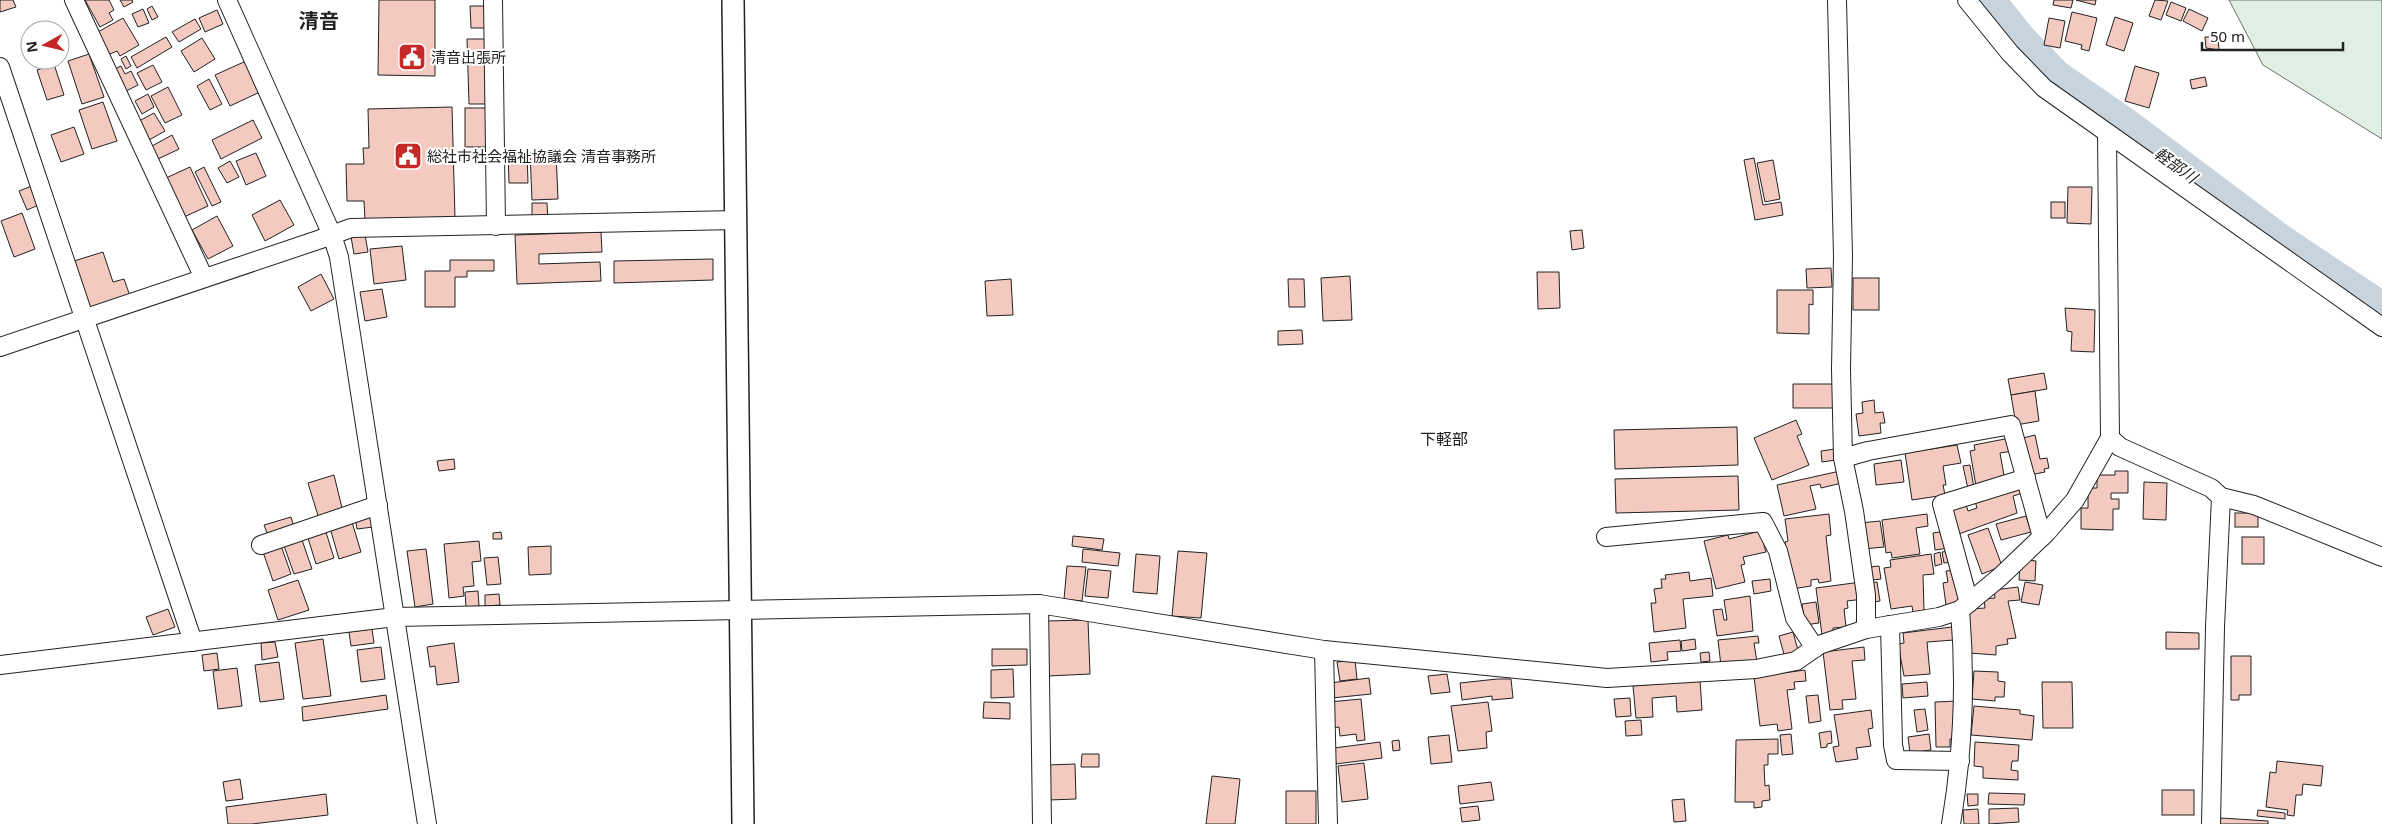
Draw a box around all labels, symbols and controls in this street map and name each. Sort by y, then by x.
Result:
district label: 清音 [299,7,339,34]
north arrow [20,20,70,70]
scale bar [2202,20,2343,52]
text: 50 m [2210,26,2245,46]
text: N [21,40,42,54]
public building icon: 清音出張所 [397,42,427,72]
place label: 清音出張所 [431,47,506,67]
public building icon: 総社市社会福祉協議会 清音事務所 [393,141,423,171]
water label: 軽部川 [2150,142,2203,189]
place label: 総社市社会福祉協議会 清音事務所 [427,146,656,166]
district label: 下軽部 [1420,428,1468,450]

